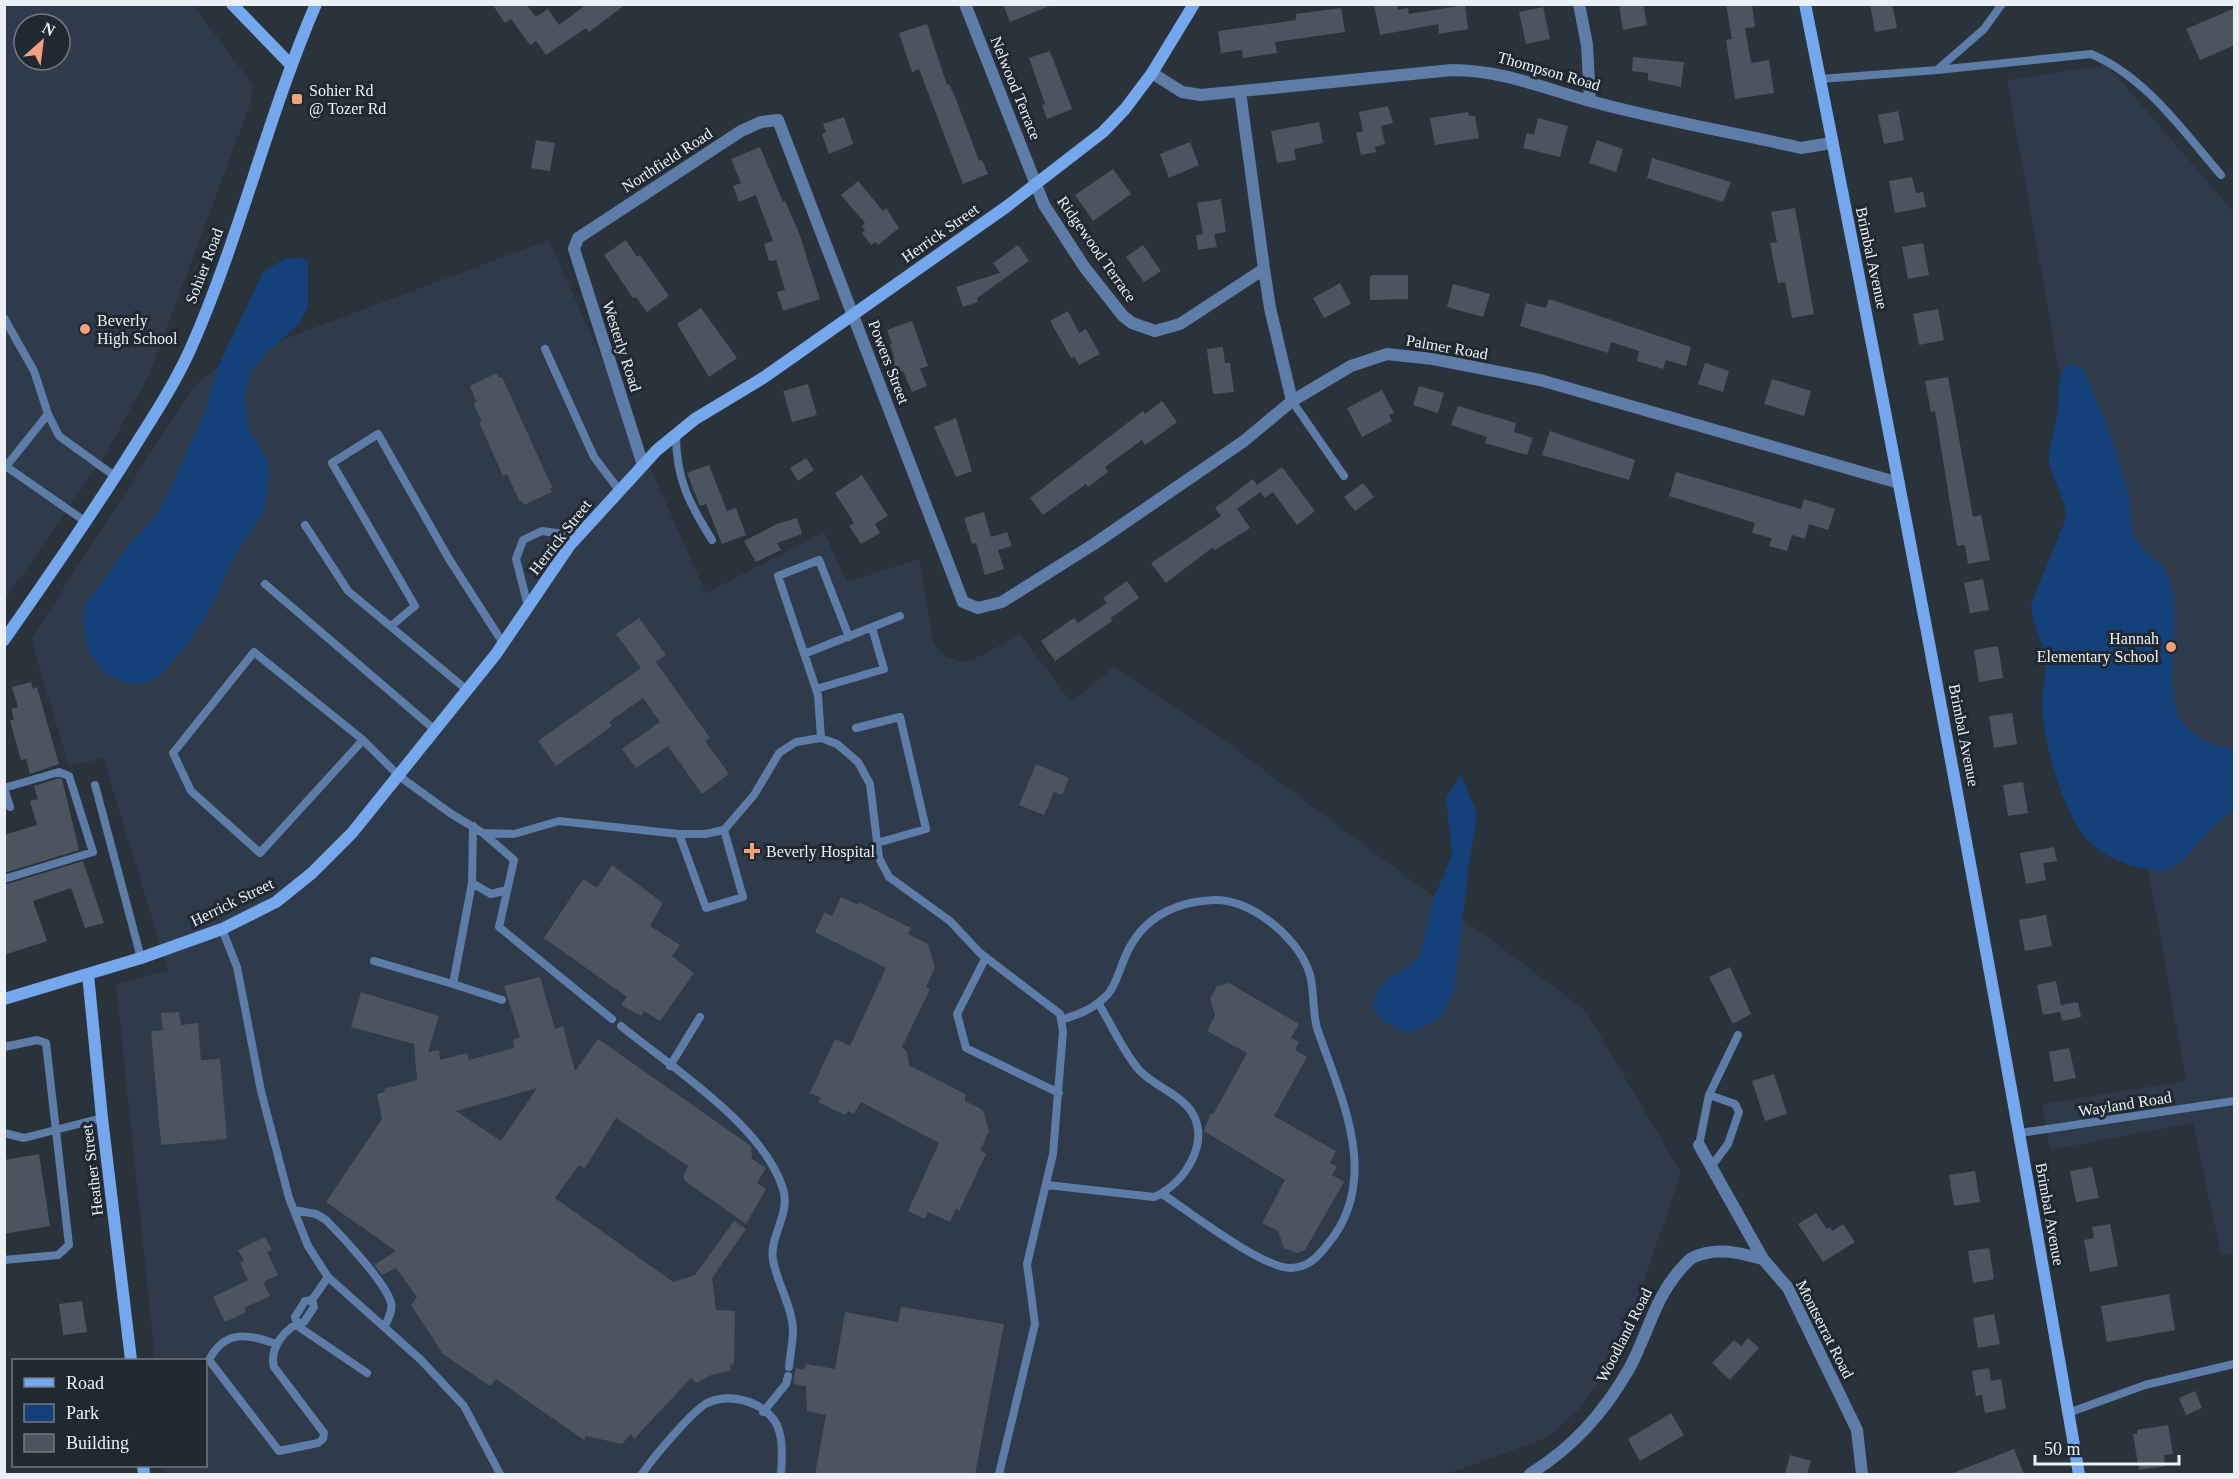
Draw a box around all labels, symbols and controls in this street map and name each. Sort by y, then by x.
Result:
north arrow [12,12,72,72]
text: N [40,19,58,40]
street label: Nelwood Terrace [987,34,1045,142]
street label: Thompson Road [1495,48,1602,95]
place label: Sohier Rd @ Tozer Rd [309,82,386,118]
marker: Sohier Rd @ Tozer Rd [290,92,304,106]
street label: Northfield Road [619,124,715,196]
street label: Ridgewood Terrace [1053,193,1140,306]
street label: Herrick Street [898,200,982,266]
street label: Brimbal Avenue [1853,205,1891,311]
street label: Sohier Road [182,226,226,306]
street label: Westerly Road [598,299,645,394]
place label: Beverly High School [97,312,178,348]
street label: Powers Street [865,318,913,407]
marker: Beverly High School [78,322,92,336]
street label: Palmer Road [1405,331,1489,363]
street label: Herrick Street [526,496,595,578]
place label: Hannah Elementary School [2037,630,2160,666]
marker: Hannah Elementary School [2164,640,2178,654]
street label: Brimbal Avenue [1946,682,1982,788]
marker: Beverly Hospital [743,842,761,860]
place label: Beverly Hospital [766,843,875,861]
street label: Herrick Street [188,874,277,929]
street label: Wayland Road [2077,1088,2173,1121]
street label: Heather Street [78,1123,106,1217]
street label: Brimbal Avenue [2033,1161,2067,1267]
street label: Montserrat Road [1793,1277,1857,1381]
street label: Woodland Road [1593,1285,1655,1385]
legend [12,1359,207,1467]
text: Road [66,1373,104,1393]
text: Park [66,1403,99,1423]
scale bar [2035,1428,2179,1466]
text: Building [66,1433,129,1453]
text: 50 m [2044,1439,2081,1459]

